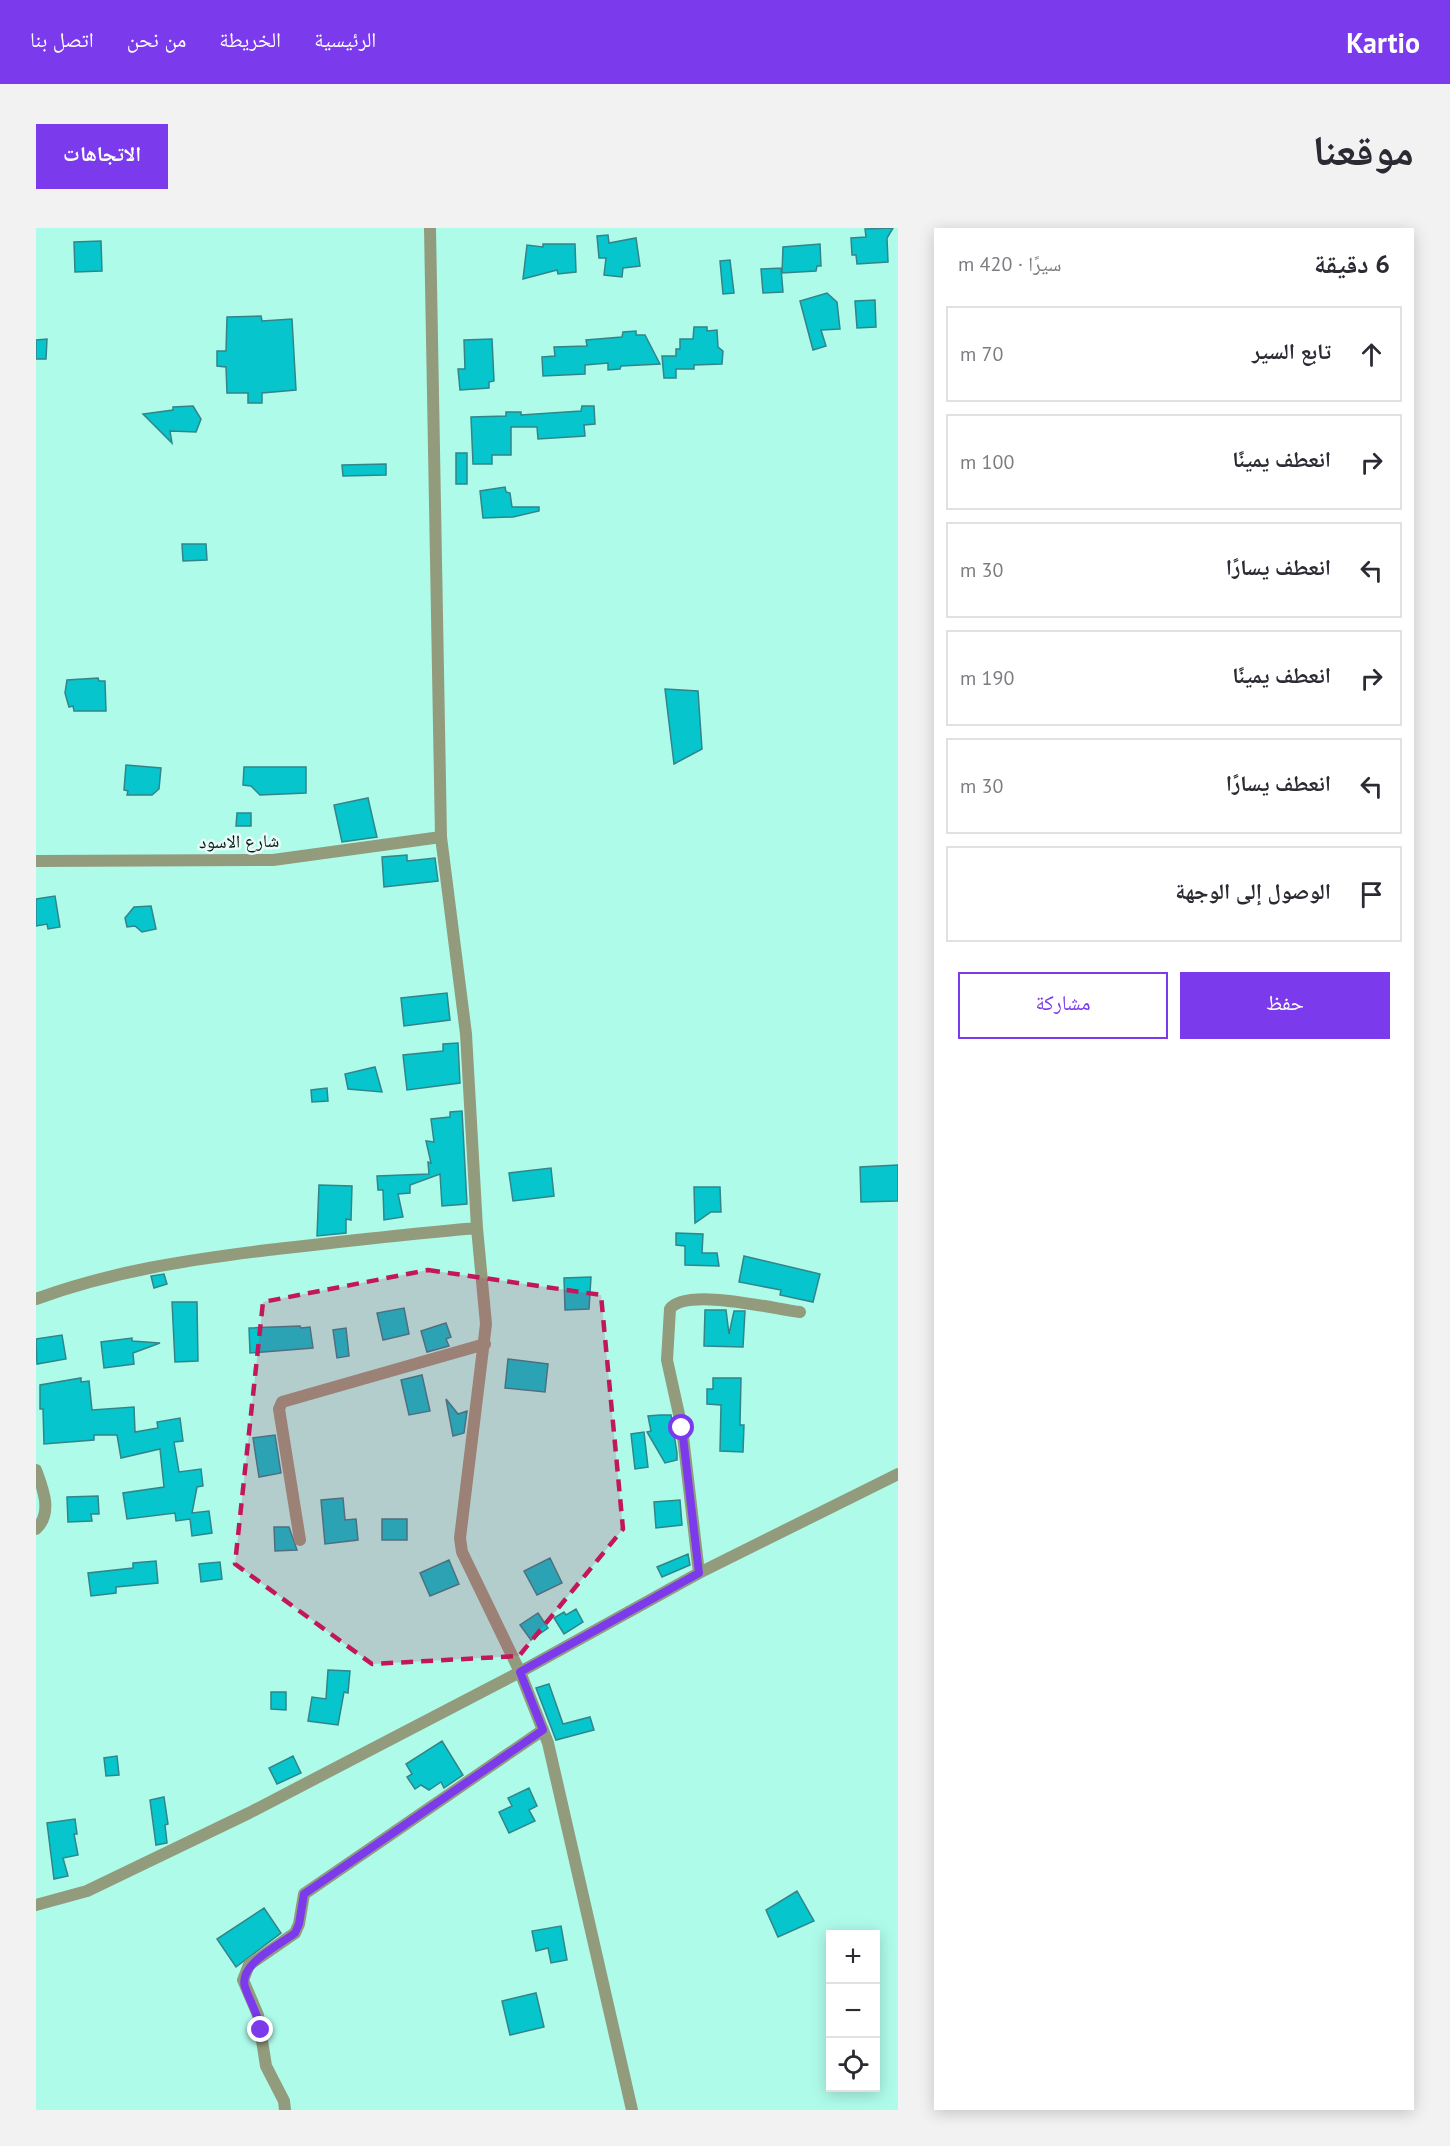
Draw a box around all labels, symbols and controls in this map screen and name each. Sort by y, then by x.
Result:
text: Kartio [1346,24,1420,61]
text: اتصل بنا [30,26,94,53]
text: من نحن [127,26,186,53]
text: الخريطة [219,26,281,53]
text: الرئيسية [314,26,376,53]
text: موقعنا [1313,122,1414,177]
button: الاتجاهات [36,124,168,189]
text: 6 دقيقة [1314,247,1390,280]
text: سيرًا · 420 m [958,251,1062,277]
text: تابع السير [1252,337,1331,365]
icon: ahead [1355,338,1388,371]
text: 70 m [960,341,1003,367]
text: انعطف يمينًا [1232,445,1331,473]
icon: right [1355,446,1388,479]
text: 100 m [960,449,1014,475]
text: انعطف يسارًا [1226,553,1331,581]
icon: left [1355,554,1388,587]
text: 30 m [960,557,1003,583]
text: انعطف يمينًا [1232,661,1331,689]
icon: right [1355,662,1388,695]
text: 190 m [960,665,1014,691]
text: انعطف يسارًا [1226,769,1331,797]
icon: left [1355,770,1388,803]
text: 30 m [960,773,1003,799]
street label: شارع الاسود [199,829,279,853]
text: الوصول إلى الوجهة [1175,877,1331,905]
icon: arrive [1355,878,1388,911]
button: مشاركة [958,972,1168,1039]
button: حفظ [1180,972,1390,1039]
route start [668,1414,694,1440]
map controls [826,1930,880,2092]
button: + [826,1930,880,1984]
button: − [826,1984,880,2038]
route end [247,2016,273,2042]
button: locate [826,2038,880,2092]

